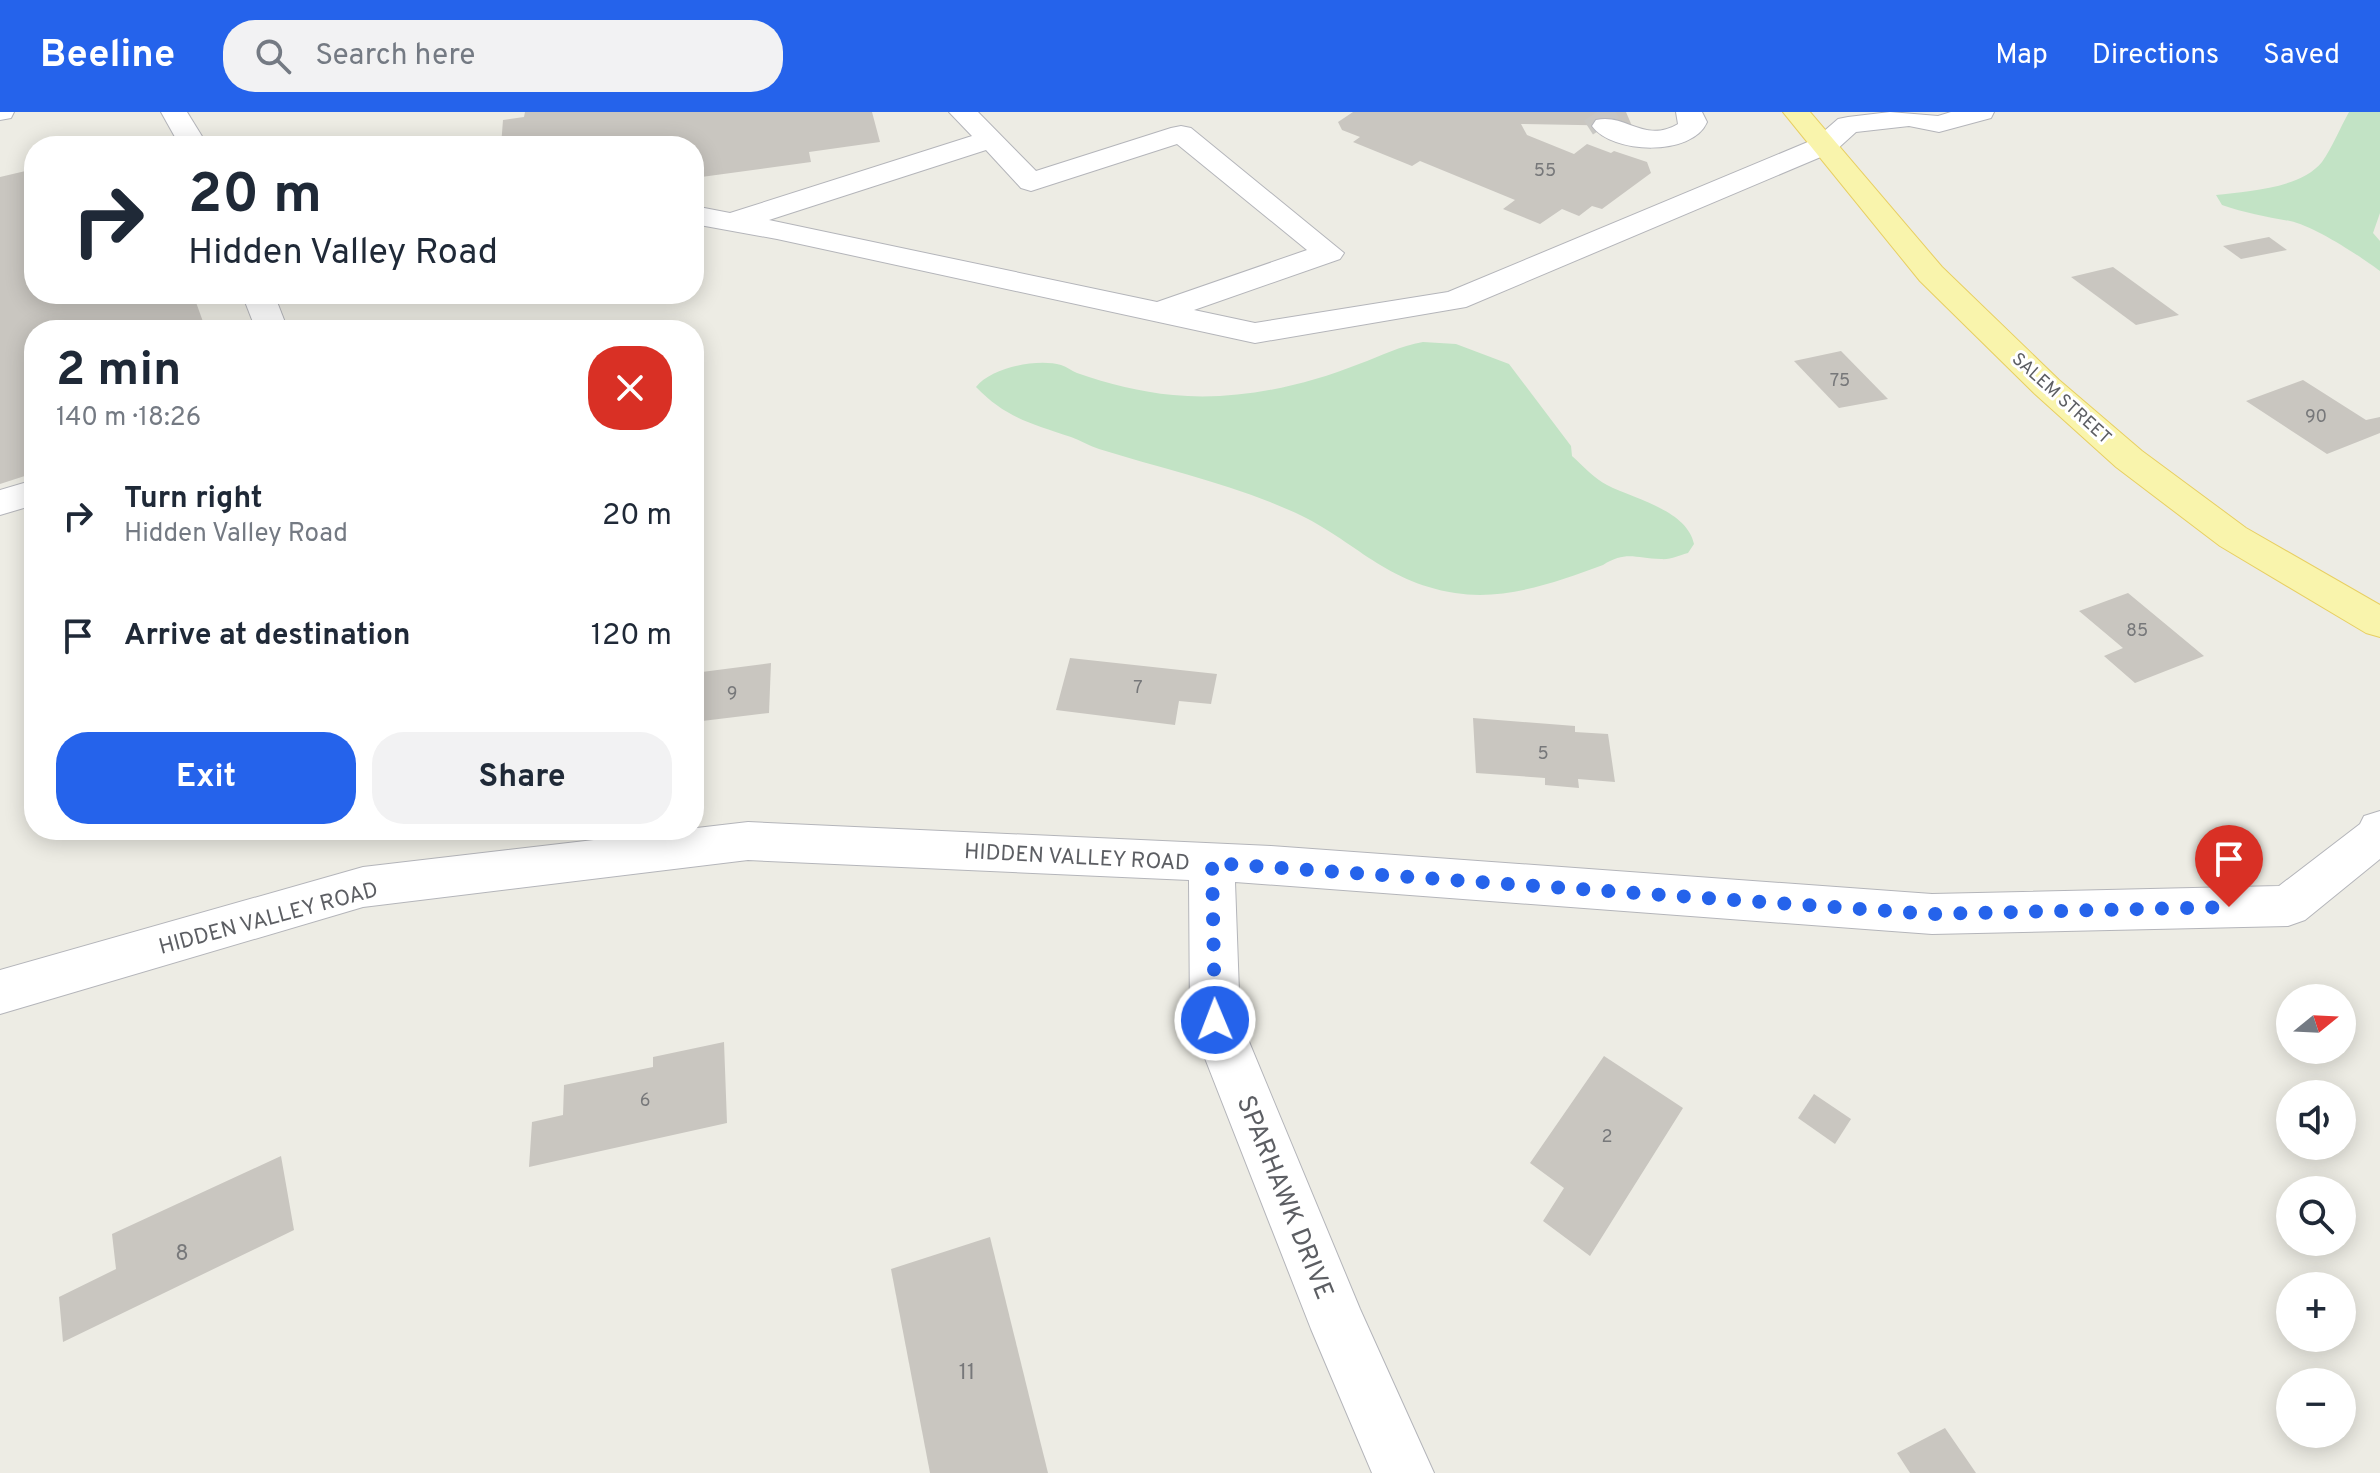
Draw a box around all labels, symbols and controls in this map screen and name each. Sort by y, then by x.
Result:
search box [223,20,783,92]
text: Beeline [40,32,175,81]
icon: search [251,34,295,78]
text: Search here [315,38,475,75]
text: Map [1995,38,2048,74]
text: Directions [2092,38,2219,74]
text: Saved [2263,38,2340,74]
house number: 55 [1534,160,1556,183]
text: 20 m [188,162,322,232]
icon: right [56,168,160,272]
text: Hidden Valley Road [188,231,498,277]
text: 2 min [56,342,181,402]
button: close [588,346,672,430]
street label: SALEM STREET [2006,348,2116,450]
house number: 75 [1830,370,1850,393]
text: 140 m · 18:26 [56,402,201,435]
house number: 90 [2305,406,2327,429]
text: Turn right [124,481,262,518]
icon: right [56,494,100,538]
text: 20 m [602,498,672,535]
text: Hidden Valley Road [124,518,348,551]
icon: arrive [56,614,100,658]
text: Arrive at destination [124,618,410,655]
text: 120 m [591,618,672,655]
house number: 85 [2126,620,2148,643]
house number: 7 [1133,677,1143,700]
house number: 9 [727,683,737,706]
button: Exit [56,732,356,824]
button: Share [372,732,672,824]
house number: 5 [1537,743,1549,766]
pin [2195,825,2263,907]
icon: arrive [2207,837,2251,881]
street label: HIDDEN VALLEY ROAD [963,839,1190,878]
street label: HIDDEN VALLEY ROAD [156,877,381,962]
position arrow [1173,978,1257,1062]
north arrow [2276,984,2356,1064]
map controls [2276,984,2356,1448]
button: sound [2276,1080,2356,1160]
house number: 6 [640,1090,650,1113]
street label: SPARHAWK DRIVE [1228,1091,1340,1305]
house number: 2 [1601,1126,1613,1149]
button: search [2276,1176,2356,1256]
house number: 8 [175,1241,189,1268]
button: + [2276,1272,2356,1352]
house number: 11 [959,1360,975,1387]
button: − [2276,1368,2356,1448]

